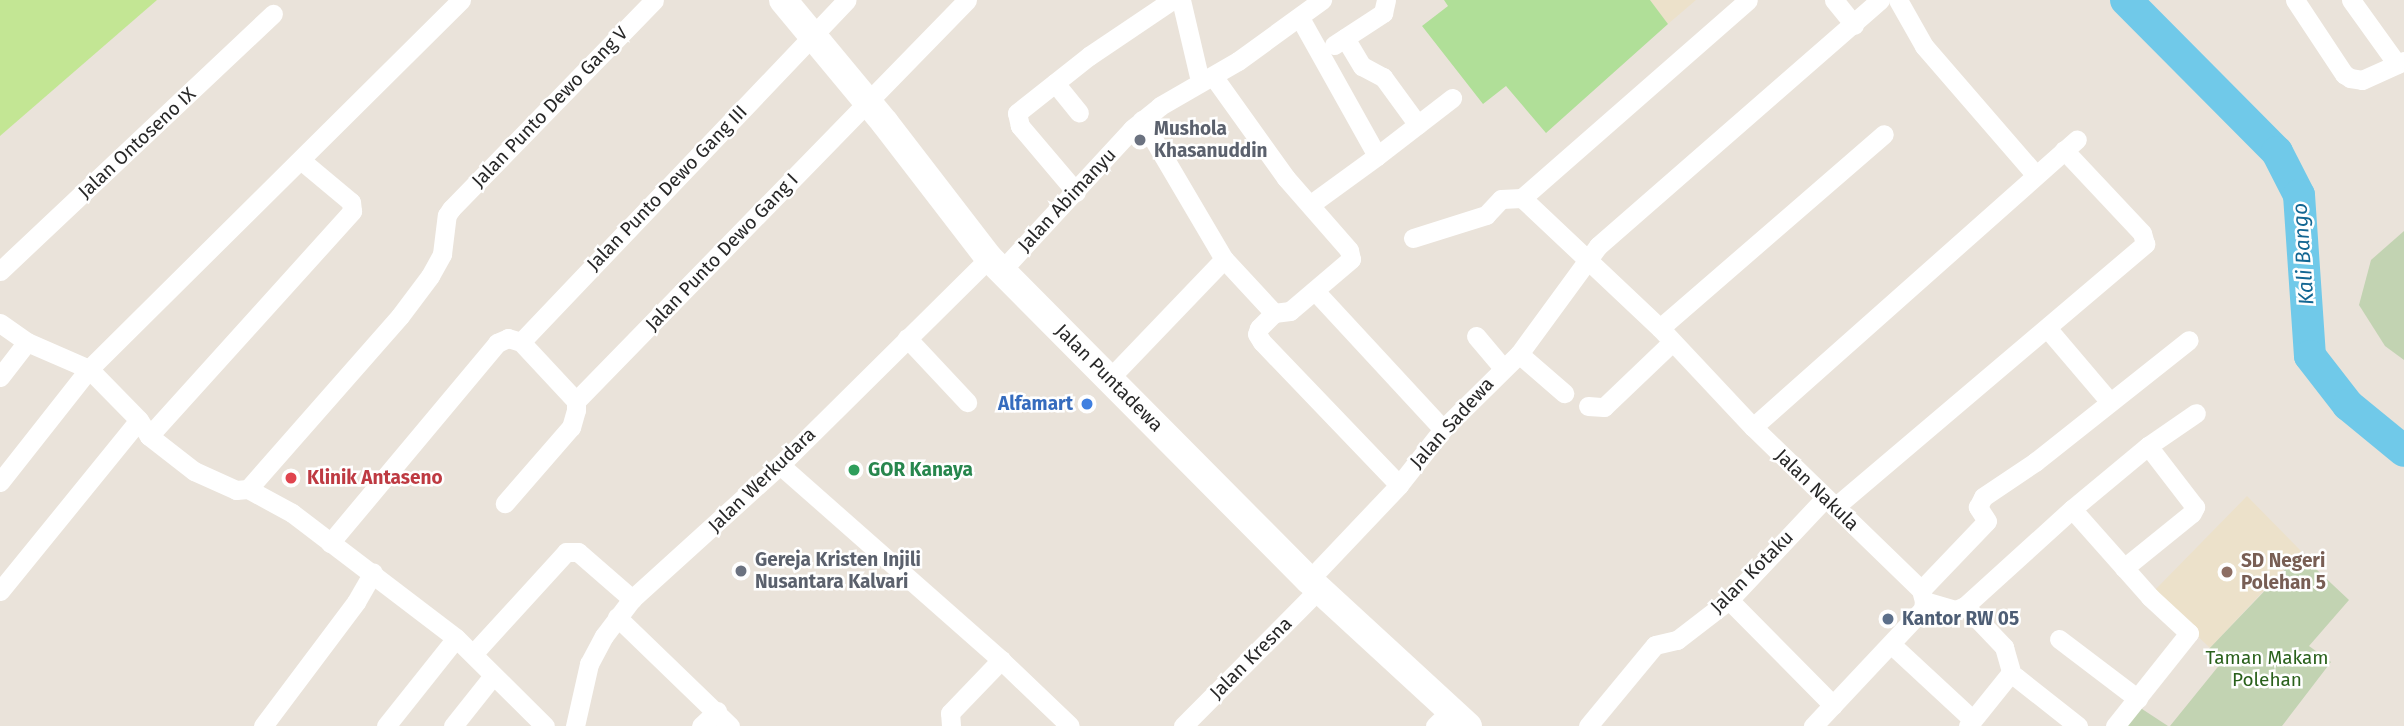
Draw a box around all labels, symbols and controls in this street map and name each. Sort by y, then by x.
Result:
street label: Jalan Punto Dewo Gang V [467,22,633,192]
street label: Jalan Ontoseno IX [74,83,200,203]
street label: Jalan Punto Dewo Gang III [582,101,752,275]
place label: Mushola Khasanuddin [1154,118,1268,162]
marker: Mushola Khasanuddin [1132,132,1148,148]
street label: Jalan Abimanyu [1013,143,1121,257]
street label: Jalan Punto Dewo Gang I [641,169,803,335]
water label: Kali Bango [2287,202,2319,306]
street label: Jalan Puntadewa [1050,319,1168,437]
street label: Jalan Sadewa [1405,373,1499,473]
place label: Alfamart [998,393,1073,415]
marker: Alfamart [1079,396,1095,412]
street label: Jalan Werkudara [704,423,820,537]
street label: Jalan Nakula [1770,444,1864,536]
place label: GOR Kanaya [868,459,973,481]
marker: GOR Kanaya [846,462,862,478]
place label: Klinik Antaseno [307,467,443,489]
marker: Klinik Antaseno [281,468,301,488]
street label: Jalan Kotaku [1706,526,1798,618]
place label: Gereja Kristen Injili Nusantara Kalvari [755,549,921,593]
place label: SD Negeri Polehan 5 [2241,550,2326,594]
marker: Gereja Kristen Injili Nusantara Kalvari [733,563,749,579]
marker: SD Negeri Polehan 5 [2219,564,2235,580]
place label: Kantor RW 05 [1902,608,2019,630]
marker: Kantor RW 05 [1880,611,1896,627]
street label: Jalan Kresna [1205,612,1297,704]
park label: Taman Makam Polehan [2205,647,2329,691]

